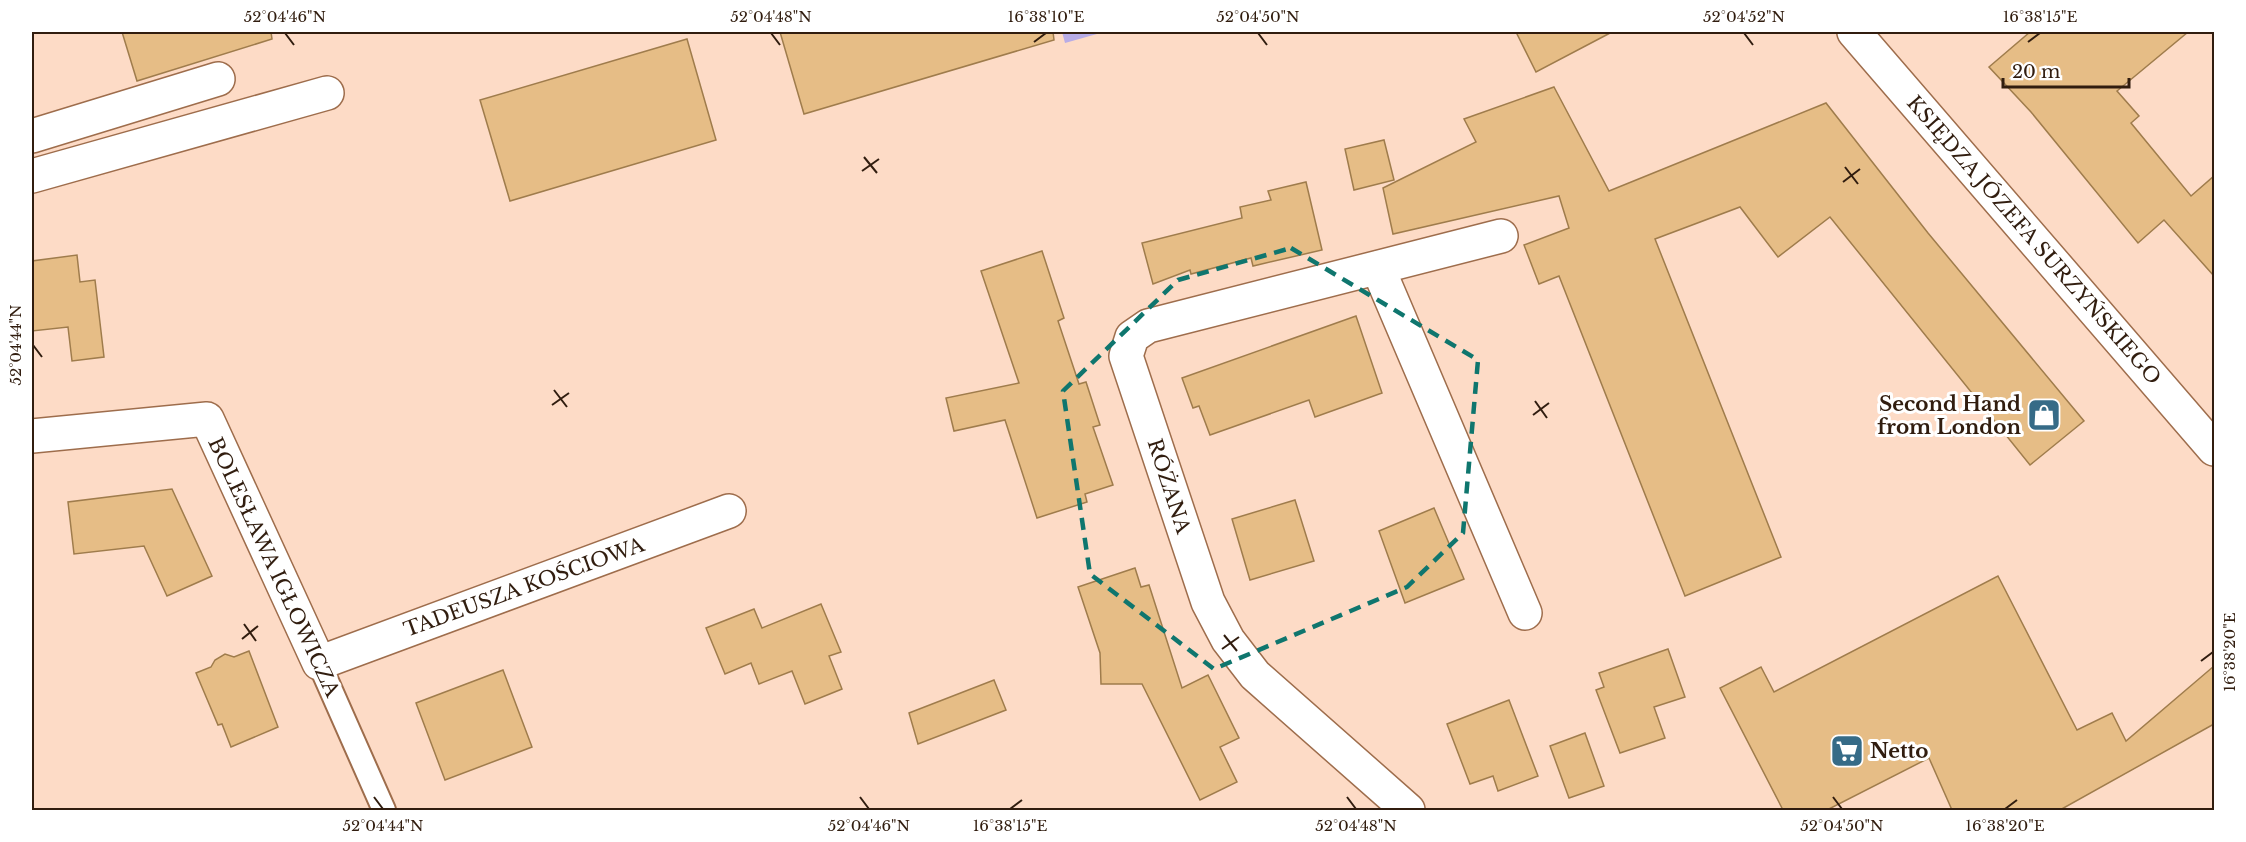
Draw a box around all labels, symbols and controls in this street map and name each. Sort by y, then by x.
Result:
text: 52°04'46"N [244,7,326,26]
text: 52°04'48"N [730,7,812,26]
text: 16°38'10"E [1008,7,1085,26]
text: 52°04'50"N [1216,7,1300,26]
text: 52°04'52"N [1703,7,1785,26]
text: 16°38'15"E [2003,7,2077,26]
scale bar [2003,51,2129,89]
text: 20 m [2012,61,2060,83]
street label: KSIĘDZA JÓZEFA SURZYŃSKIEGO [1902,90,2167,389]
text: 52°04'44"N [6,304,25,386]
place label: Second Hand from London [1877,392,2021,439]
shop icon: Second Hand from London [2026,397,2062,433]
street label: BOLESŁAWA IGŁOWICZA [203,433,345,701]
street label: RÓŻANA [1142,435,1197,537]
street label: TADEUSZA KOŚCIOWA [400,531,648,642]
text: 16°38'20"E [2220,612,2239,692]
supermarket icon: Netto [1829,733,1865,769]
place label: Netto [1870,739,1928,763]
text: 52°04'44"N [342,816,424,835]
text: 52°04'46"N [828,816,910,835]
text: 16°38'15"E [973,816,1047,835]
text: 52°04'48"N [1315,816,1397,835]
text: 52°04'50"N [1800,816,1884,835]
text: 16°38'20"E [1965,816,2045,835]

